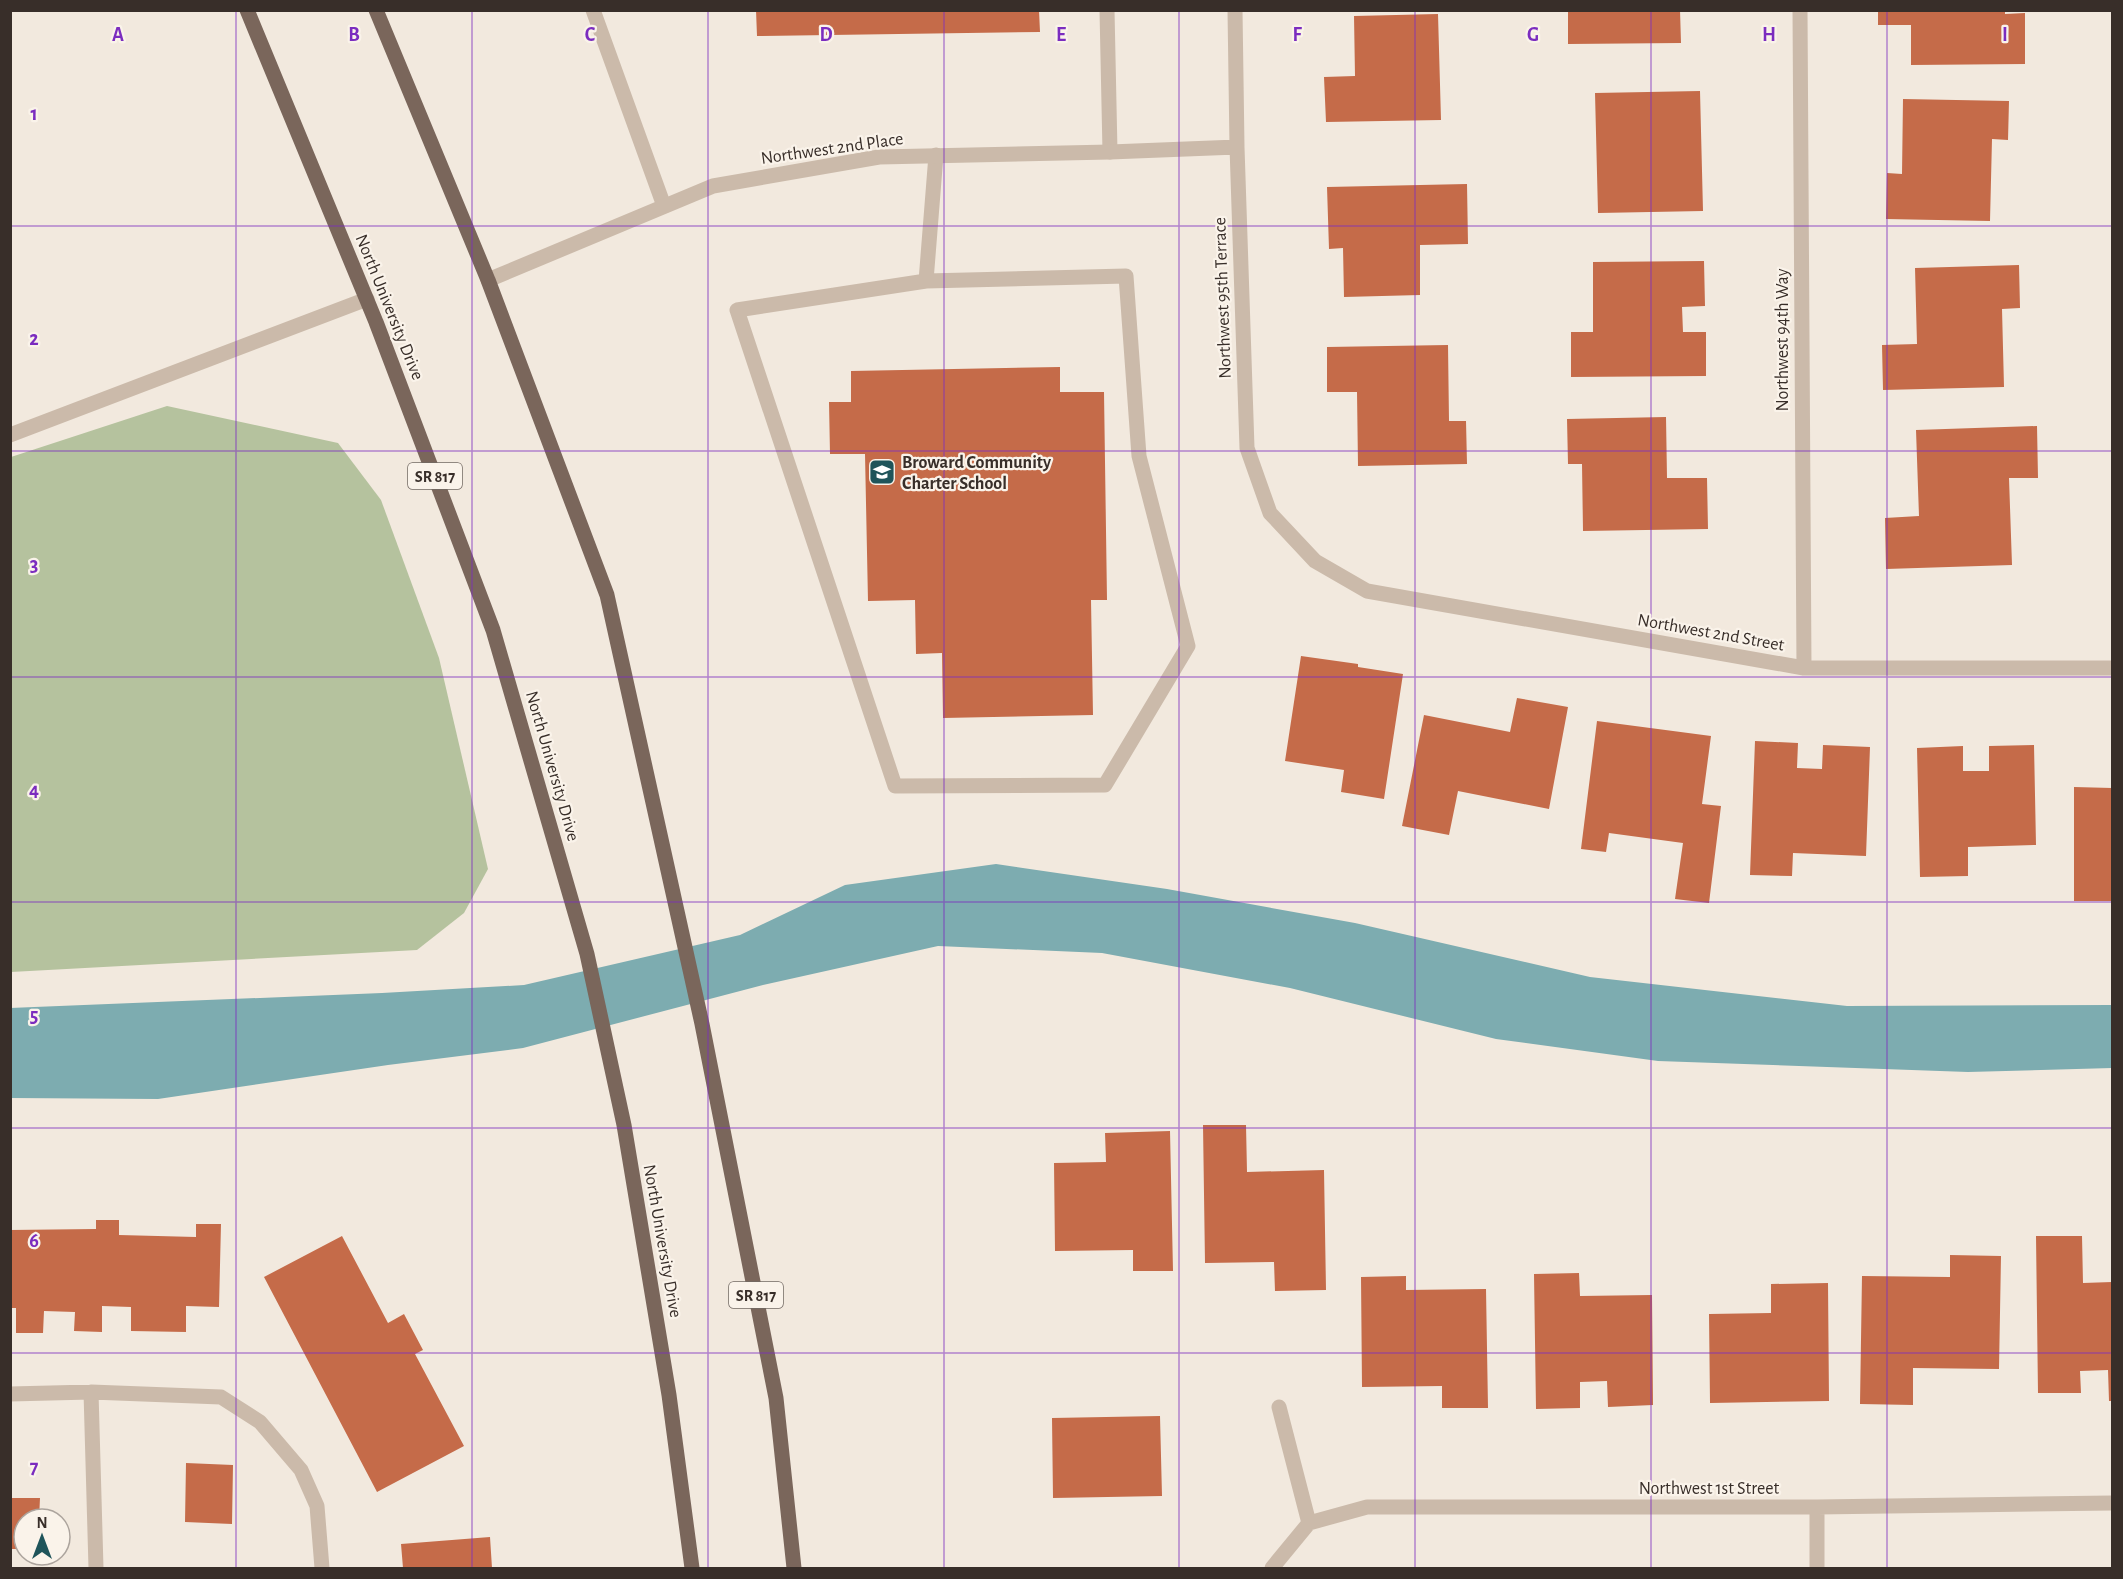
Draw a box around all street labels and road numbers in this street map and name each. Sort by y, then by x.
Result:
street label: Northwest 2nd Place [760,130,905,168]
street label: Northwest 95th Terrace [1211,217,1235,379]
street label: North University Drive [352,232,427,383]
street label: Northwest 94th Way [1774,268,1792,411]
road number: SR 817 [408,463,462,489]
street label: Northwest 2nd Street [1636,611,1786,655]
street label: North University Drive [522,689,582,843]
street label: North University Drive [640,1163,684,1319]
road number: SR 817 [729,1282,783,1308]
street label: Northwest 1st Street [1639,1480,1780,1498]

